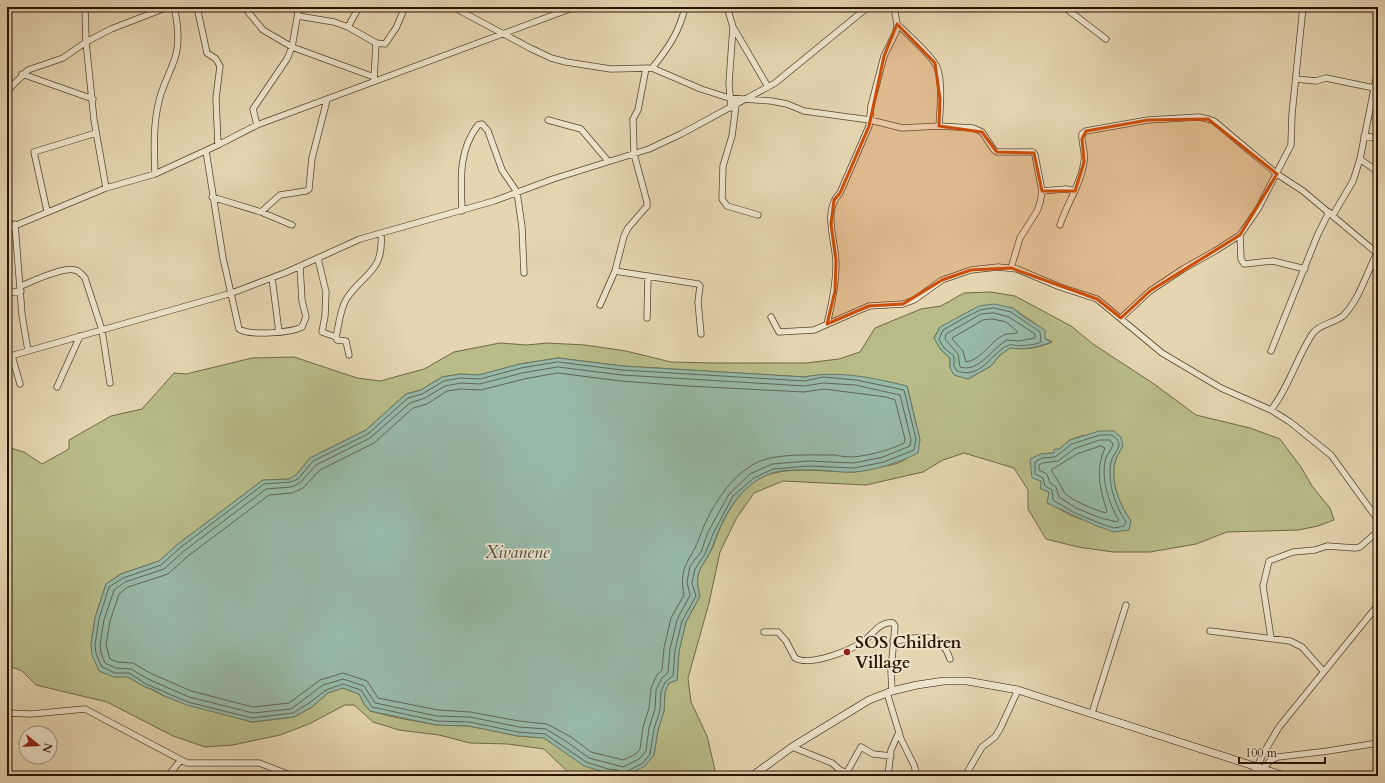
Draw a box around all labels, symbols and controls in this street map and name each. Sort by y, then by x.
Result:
water label: Xivanene [484,540,551,565]
place label: SOS Children Village [855,631,962,674]
marker: SOS Children Village [842,647,852,657]
north arrow [18,725,58,765]
scale bar [1239,739,1325,765]
text: N [38,741,56,755]
text: 100 m [1245,745,1278,761]

